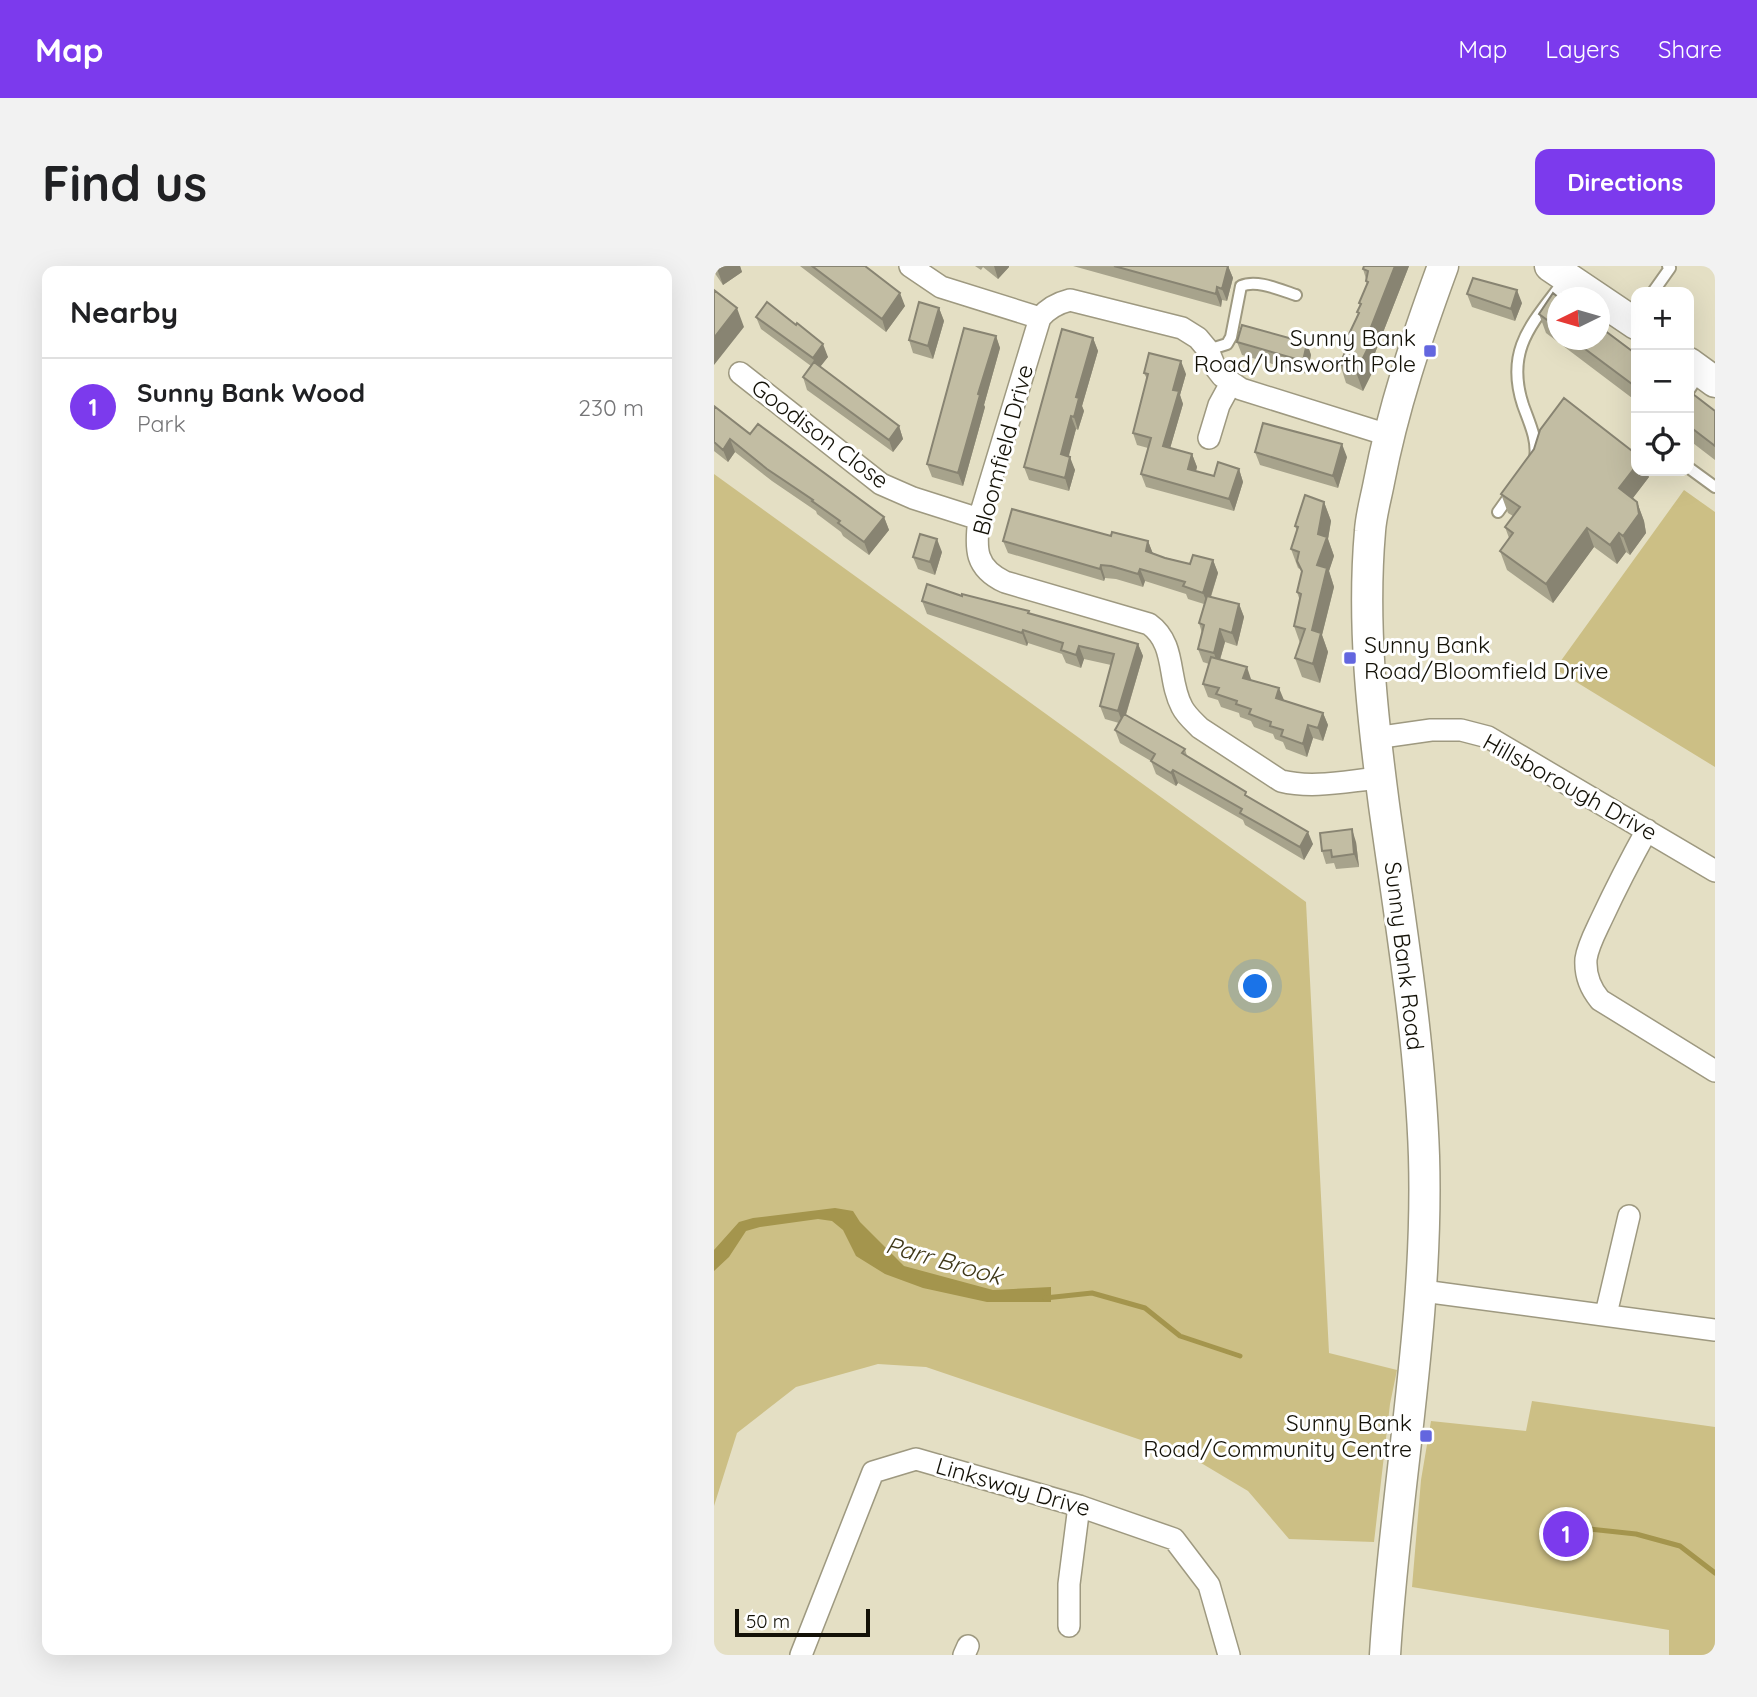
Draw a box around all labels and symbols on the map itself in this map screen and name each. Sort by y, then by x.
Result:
north arrow [1547,287,1610,350]
place label: Sunny Bank Road/Unsworth Pole [1194,323,1416,378]
marker: Sunny Bank Road/Unsworth Pole [1422,343,1438,359]
street label: Bloomfield Drive [966,361,1039,538]
street label: Goodison Close [746,372,895,495]
place label: Sunny Bank Road/Bloomfield Drive [1364,630,1609,685]
marker: Sunny Bank Road/Bloomfield Drive [1342,650,1358,666]
street label: Hillsborough Drive [1478,727,1662,846]
street label: Sunny Bank Road [1379,860,1430,1052]
your location [1238,969,1272,1003]
water label: Parr Brook [882,1229,1008,1292]
place label: Sunny Bank Road/Community Centre [1143,1408,1412,1463]
marker: Sunny Bank Road/Community Centre [1418,1428,1434,1444]
street label: Linksway Drive [932,1451,1094,1522]
pin: 1 [1543,1508,1589,1560]
scale bar [735,1606,870,1638]

